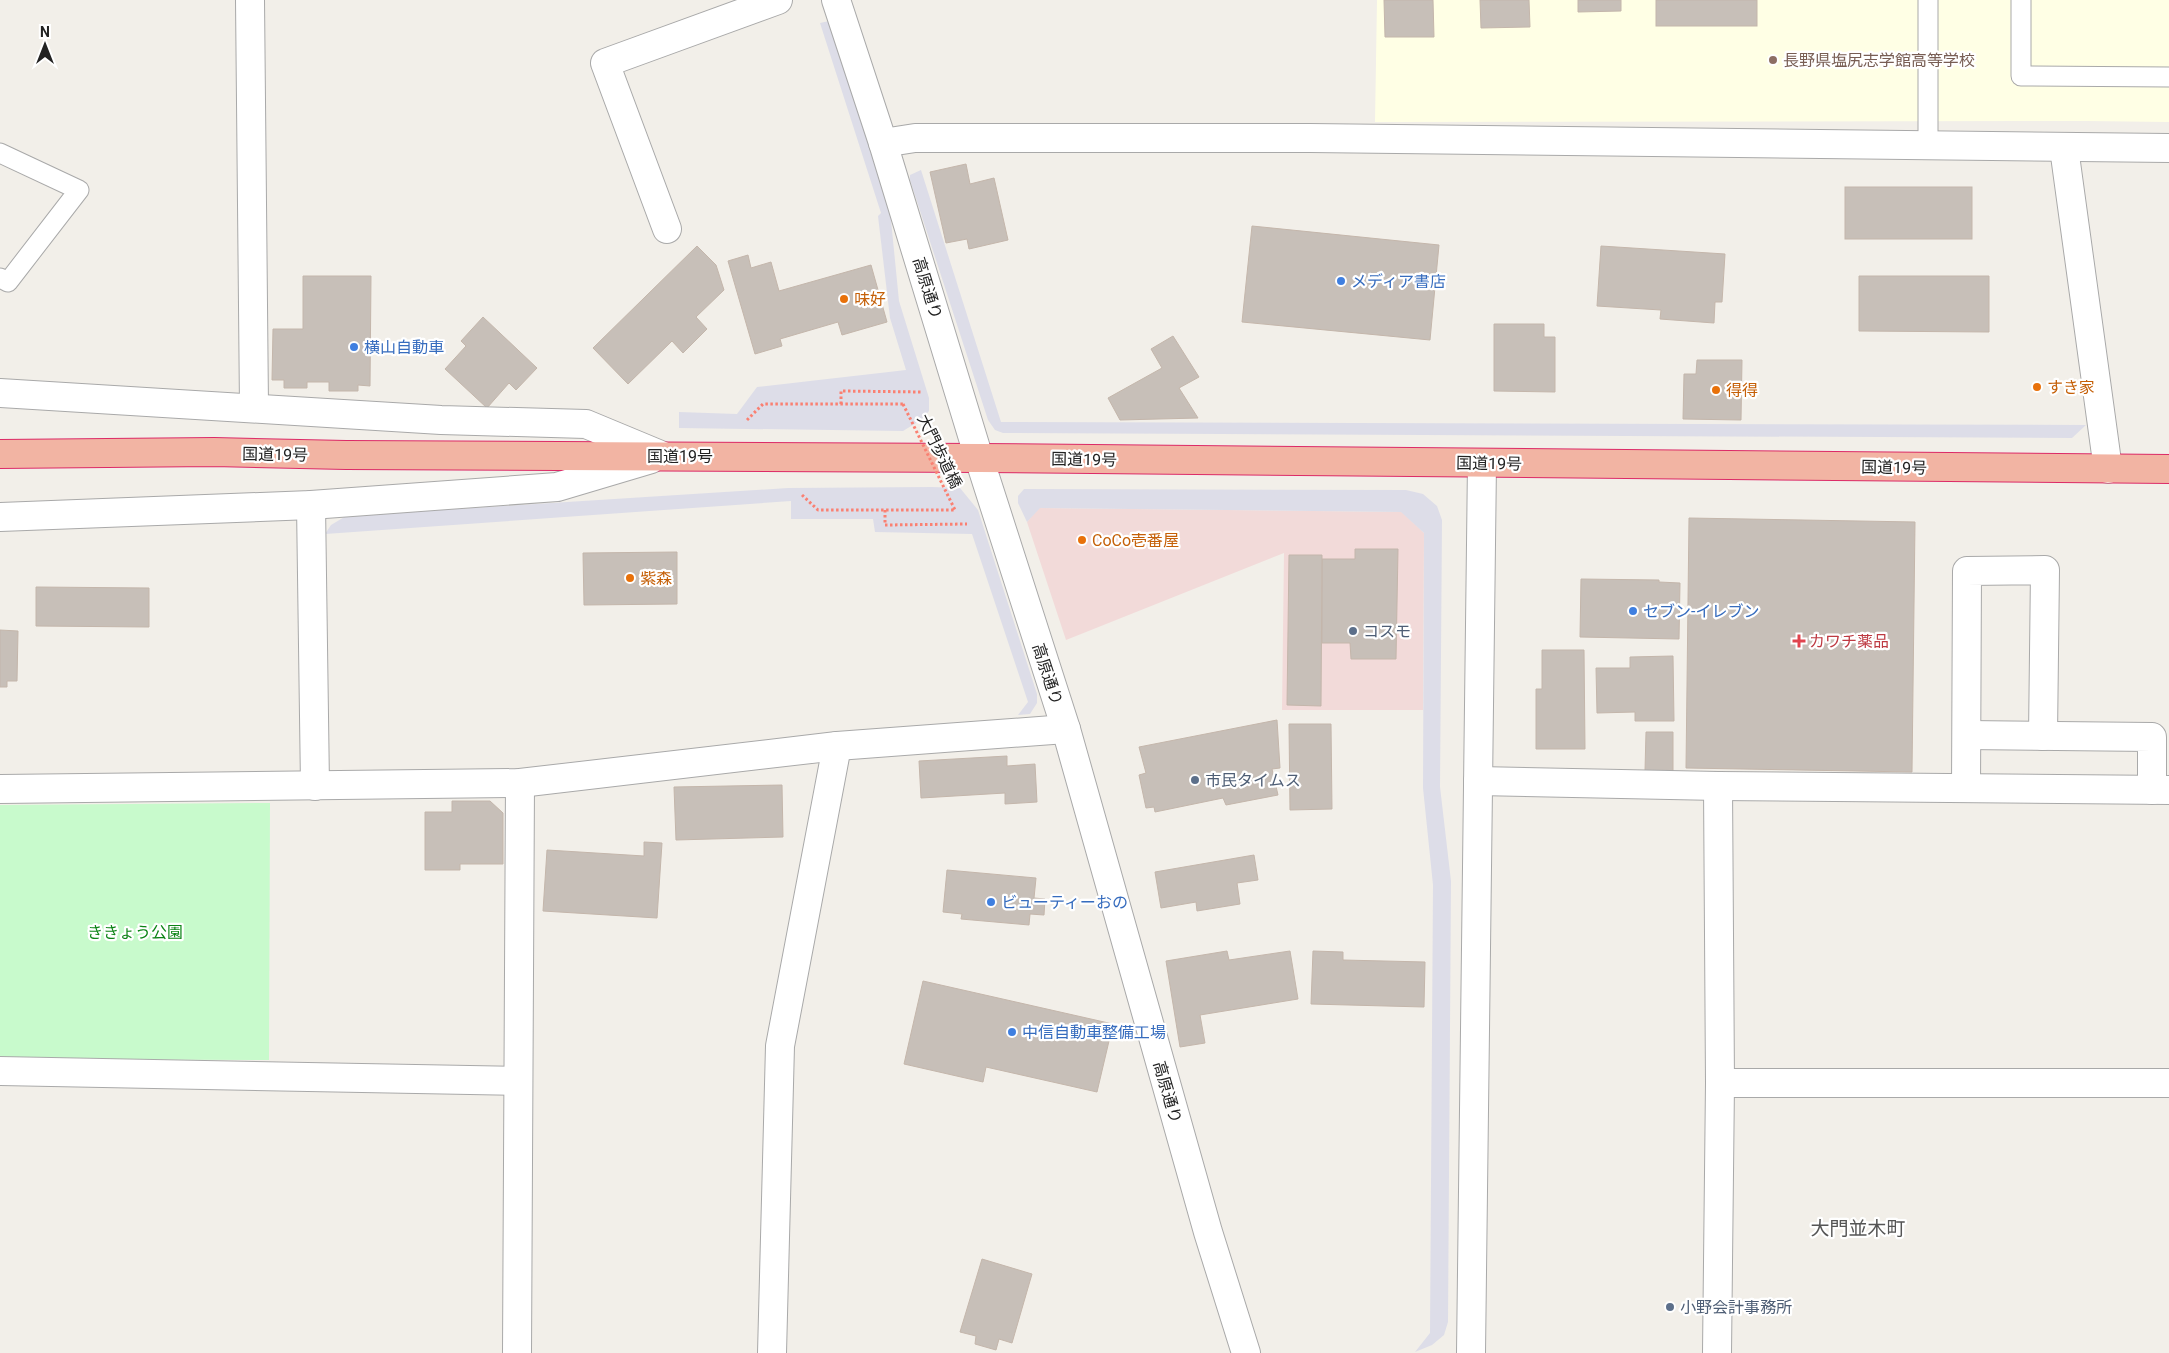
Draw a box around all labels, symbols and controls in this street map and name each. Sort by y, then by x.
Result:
north arrow [20,20,70,70]
text: N [40,24,50,40]
place label: 長野県塩尻志学館高等学校 [1783,51,1975,70]
marker: 長野県塩尻志学館高等学校 [1767,54,1779,66]
street label: 高原通り [909,255,946,322]
place label: メディア書店 [1351,272,1446,291]
marker: メディア書店 [1335,275,1347,287]
place label: 味好 [854,290,886,309]
marker: 味好 [838,293,850,305]
place label: 横山自動車 [364,338,444,357]
marker: 横山自動車 [348,341,360,353]
place label: すき家 [2047,378,2095,397]
place label: 得得 [1726,381,1758,400]
marker: すき家 [2031,381,2043,393]
marker: 得得 [1710,384,1722,396]
street label: 大門歩道橋 [913,411,966,491]
street label: 国道19号 [242,444,308,465]
street label: 国道19号 [647,447,713,466]
street label: 国道19号 [1051,449,1117,470]
street label: 国道19号 [1456,453,1522,474]
street label: 国道19号 [1861,457,1927,478]
place label: CoCo壱番屋 [1092,531,1179,550]
marker: CoCo壱番屋 [1076,534,1088,546]
place label: 紫森 [640,569,672,588]
marker: 紫森 [624,572,636,584]
place label: セブン-イレブン [1643,602,1759,621]
marker: セブン-イレブン [1627,605,1639,617]
place label: コスモ [1363,622,1411,641]
marker: コスモ [1347,625,1359,637]
place label: カワチ薬品 [1809,632,1889,651]
marker: カワチ薬品 [1793,635,1805,647]
street label: 高原通り [1029,641,1066,708]
place label: 市民タイムス [1205,771,1301,790]
marker: 市民タイムス [1189,774,1201,786]
place label: ビューティーおの [1001,893,1128,912]
marker: ビューティーおの [985,896,997,908]
park label: ききょう公園 [87,923,183,942]
place label: 中信自動車整備工場 [1022,1023,1166,1042]
marker: 中信自動車整備工場 [1006,1026,1018,1038]
street label: 高原通り [1150,1059,1185,1126]
district label: 大門並木町 [1810,1217,1906,1240]
place label: 小野会計事務所 [1680,1298,1792,1317]
marker: 小野会計事務所 [1664,1301,1676,1313]

